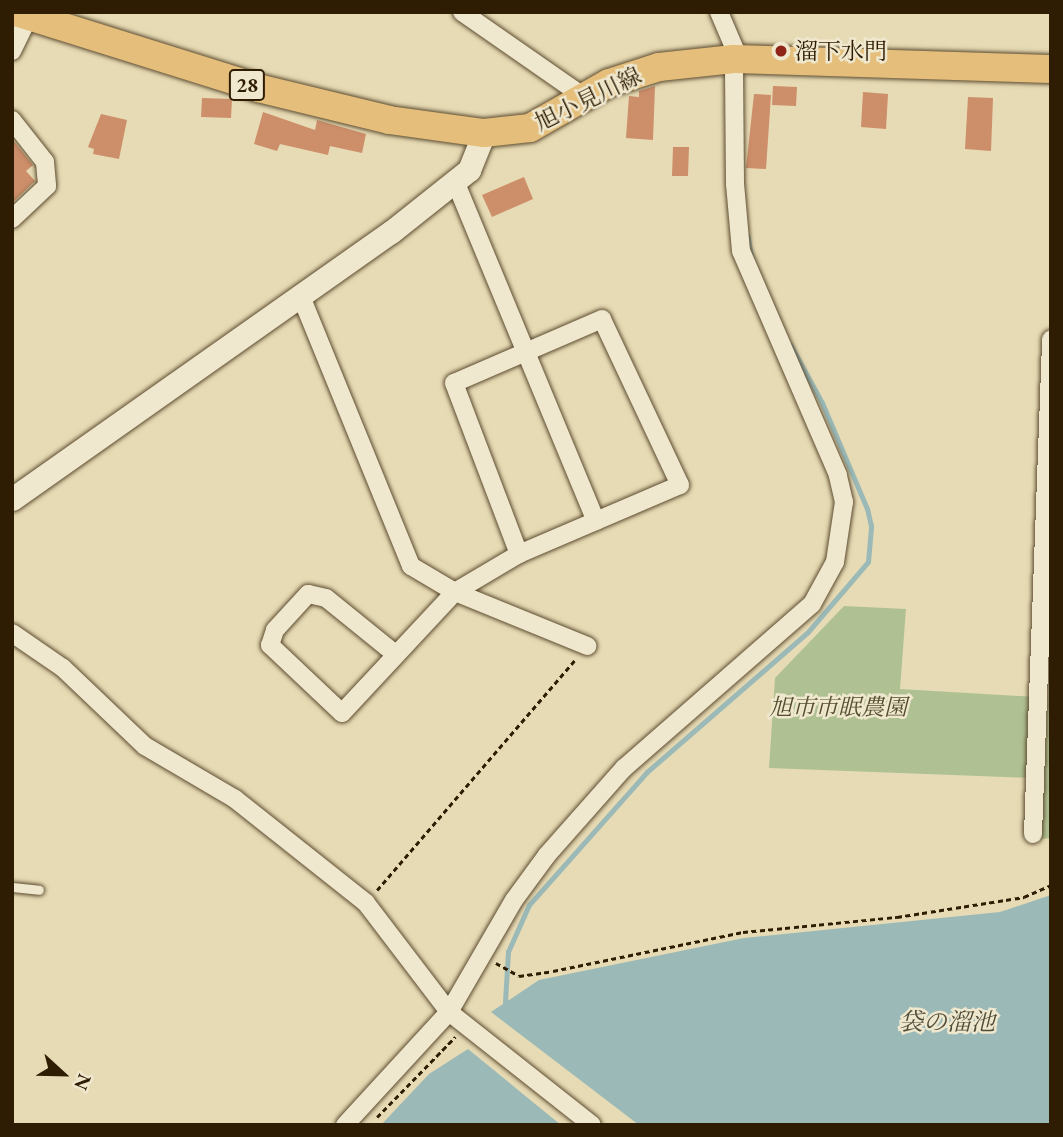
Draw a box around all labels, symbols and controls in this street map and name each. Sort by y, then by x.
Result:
place label: 溜下水門 [795,37,887,65]
marker: 溜下水門 [773,43,789,59]
street label: 旭小見川線 [530,61,646,137]
road number: 28 [228,68,266,102]
park label: 旭市市眠農園 [769,693,907,721]
water label: 袋の溜池 [899,1008,995,1036]
north arrow [28,1039,98,1109]
text: N [68,1070,97,1094]

